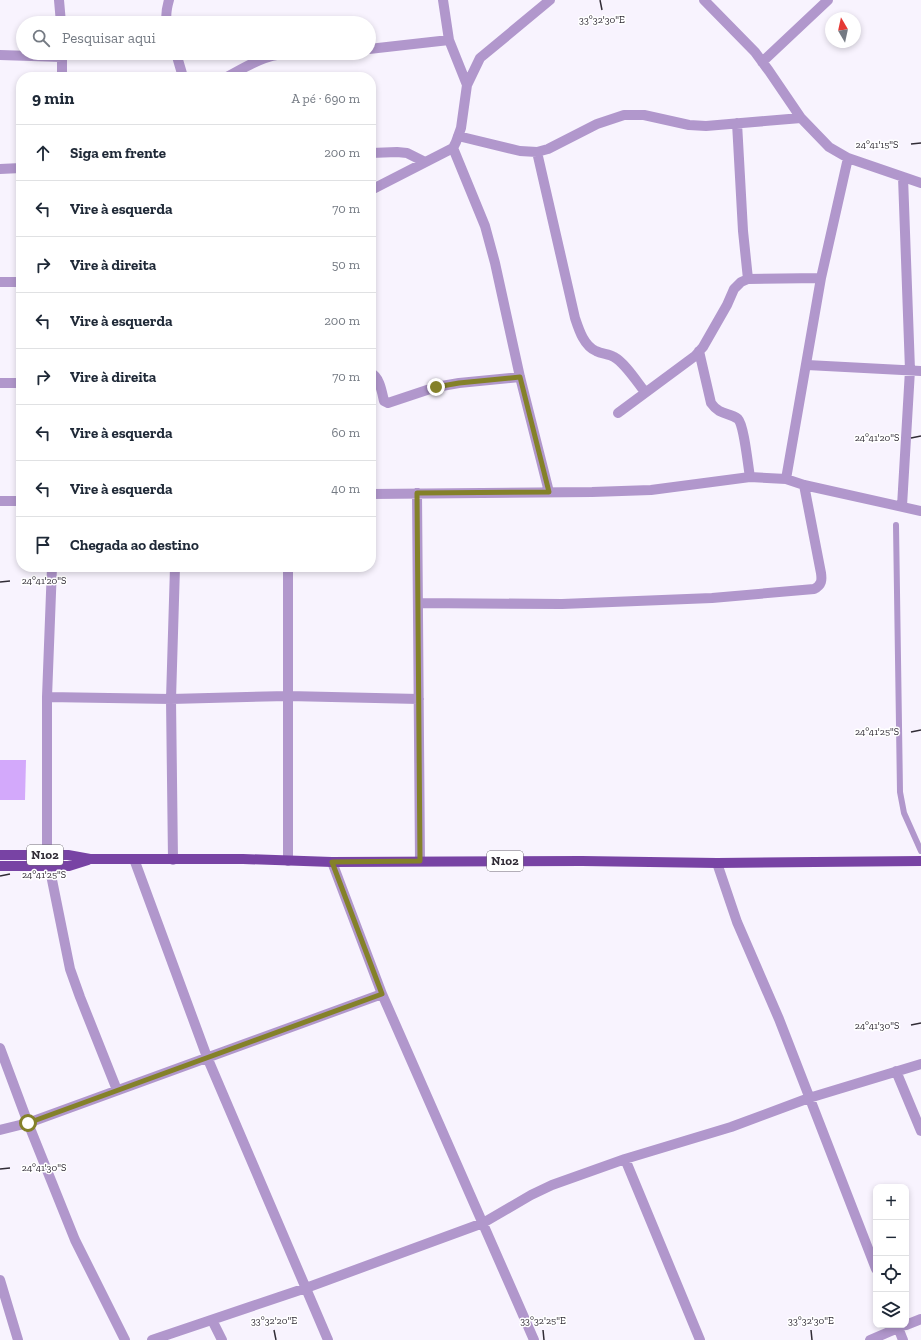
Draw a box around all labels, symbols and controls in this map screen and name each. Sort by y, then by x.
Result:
north arrow [825,12,861,48]
text: 33°32'30"E [579,14,625,26]
search box [16,16,376,60]
icon: search [30,27,52,49]
text: Pesquisar aqui [62,29,156,47]
text: 9 min [32,88,74,108]
text: A pé · 690 m [292,91,360,106]
text: 24°41'15"S [856,139,898,151]
icon: ahead [32,142,54,164]
text: Siga em frente [70,144,166,162]
text: 200 m [324,145,360,160]
icon: left [32,198,54,220]
text: Vire à esquerda [70,200,173,218]
text: 70 m [332,201,360,216]
icon: right [32,254,54,276]
text: Vire à direita [70,256,156,274]
text: 50 m [332,257,360,272]
icon: left [32,310,54,332]
text: Vire à esquerda [70,312,173,330]
text: 200 m [324,313,360,328]
icon: right [32,366,54,388]
text: Vire à direita [70,368,156,386]
text: 70 m [332,369,360,384]
route end [427,378,445,396]
icon: left [32,422,54,444]
text: Vire à esquerda [70,424,173,442]
text: 60 m [331,425,360,440]
text: 24°41'20"S [855,432,899,444]
icon: left [32,478,54,500]
text: Vire à esquerda [70,480,173,498]
text: 40 m [331,481,360,496]
icon: arrive [32,534,54,556]
text: Chegada ao destino [70,536,199,554]
text: 24°41'20"S [22,575,66,587]
text: 24°41'25"S [855,726,899,738]
road number: N102 [27,845,63,865]
road number: N102 [487,851,523,871]
text: 24°41'25"S [22,869,66,881]
text: 24°41'30"S [855,1020,899,1032]
route start [19,1114,37,1132]
text: 24°41'30"S [22,1162,66,1174]
map controls [873,1184,909,1328]
button: + [873,1184,909,1220]
button: − [873,1220,909,1256]
button: locate [873,1256,909,1292]
button: layers [873,1292,909,1328]
text: 33°32'20"E [251,1315,297,1327]
text: 33°32'25"E [520,1315,566,1327]
text: 33°32'30"E [788,1315,834,1327]

